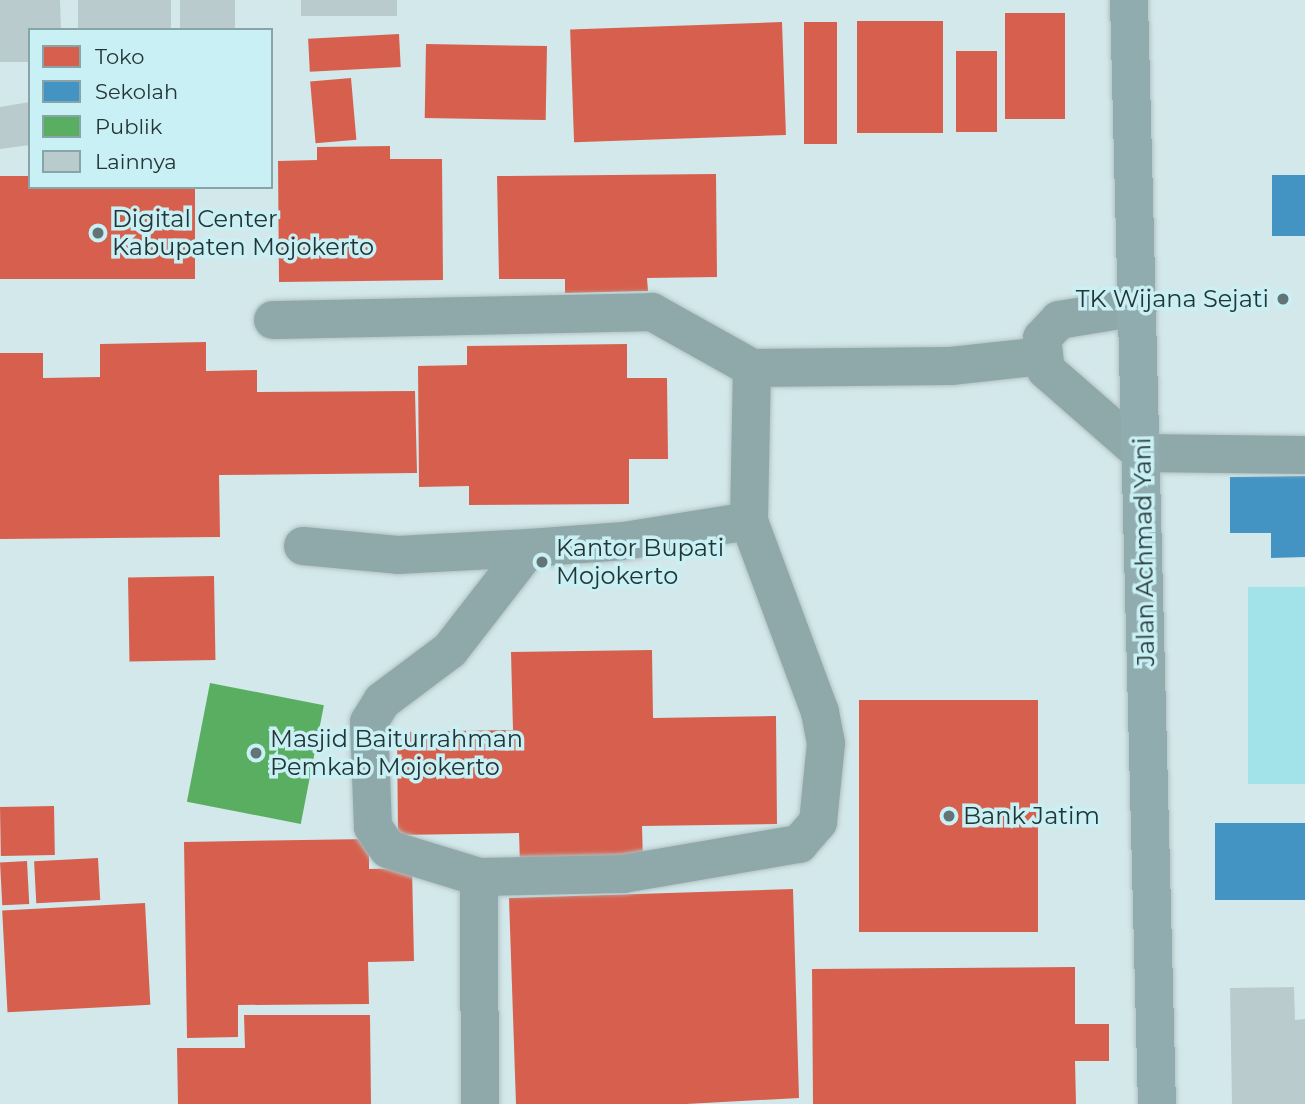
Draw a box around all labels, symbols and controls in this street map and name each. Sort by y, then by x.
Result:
legend [28,28,273,189]
text: Toko [95,44,144,69]
text: Sekolah [95,79,178,104]
text: Publik [95,114,162,139]
text: Lainnya [95,149,177,174]
place label: Digital Center Kabupaten Mojokerto [112,205,374,261]
marker: Digital Center Kabupaten Mojokerto [90,225,106,241]
place label: TK Wijana Sejati [1076,285,1269,313]
marker: TK Wijana Sejati [1275,291,1291,307]
street label: Jalan Achmad Yani [1128,437,1160,667]
place label: Kantor Bupati Mojokerto [556,534,724,590]
marker: Kantor Bupati Mojokerto [534,554,550,570]
place label: Masjid Baiturrahman Pemkab Mojokerto [270,725,523,781]
marker: Masjid Baiturrahman Pemkab Mojokerto [248,745,264,761]
place label: Bank Jatim [963,802,1100,830]
marker: Bank Jatim [941,808,957,824]

